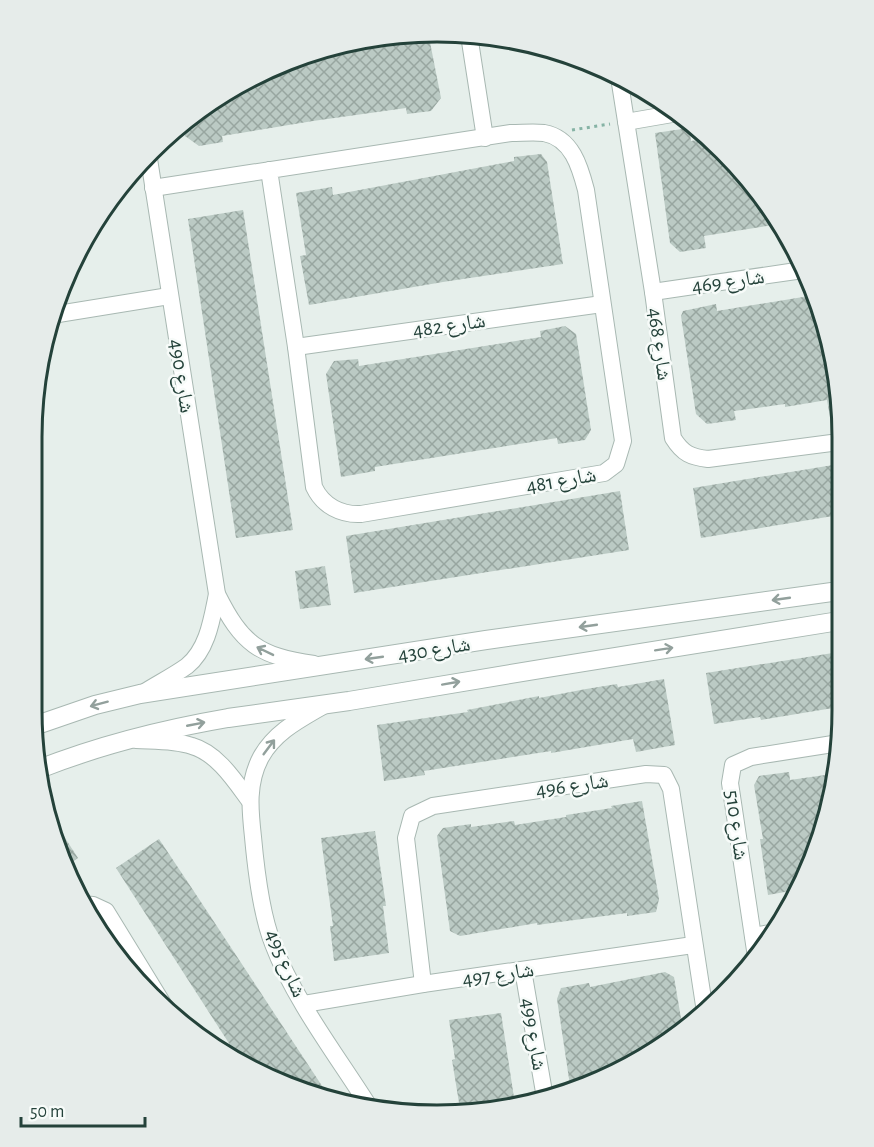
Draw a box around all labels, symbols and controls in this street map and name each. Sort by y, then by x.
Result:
street label: شارع 469 [690,266,766,299]
street label: شارع 468 [642,306,675,382]
street label: شارع 482 [411,310,487,343]
street label: شارع 490 [163,338,198,415]
street label: شارع 481 [524,464,598,499]
one-way arrow [772,593,791,604]
one-way arrow [579,620,598,631]
street label: شارع 430 [396,633,472,668]
one-way arrow [654,643,674,654]
one-way arrow [256,644,274,656]
one-way arrow [365,653,385,664]
one-way arrow [441,677,460,688]
one-way arrow [90,699,109,711]
one-way arrow [187,718,206,730]
one-way arrow [263,739,275,755]
street label: شارع 496 [534,770,610,803]
street label: شارع 510 [719,789,752,862]
street label: شارع 495 [259,926,310,1001]
street label: شارع 497 [461,959,536,992]
street label: شارع 499 [515,996,550,1072]
scale bar [21,1090,146,1128]
text: 50 m [30,1103,64,1121]

